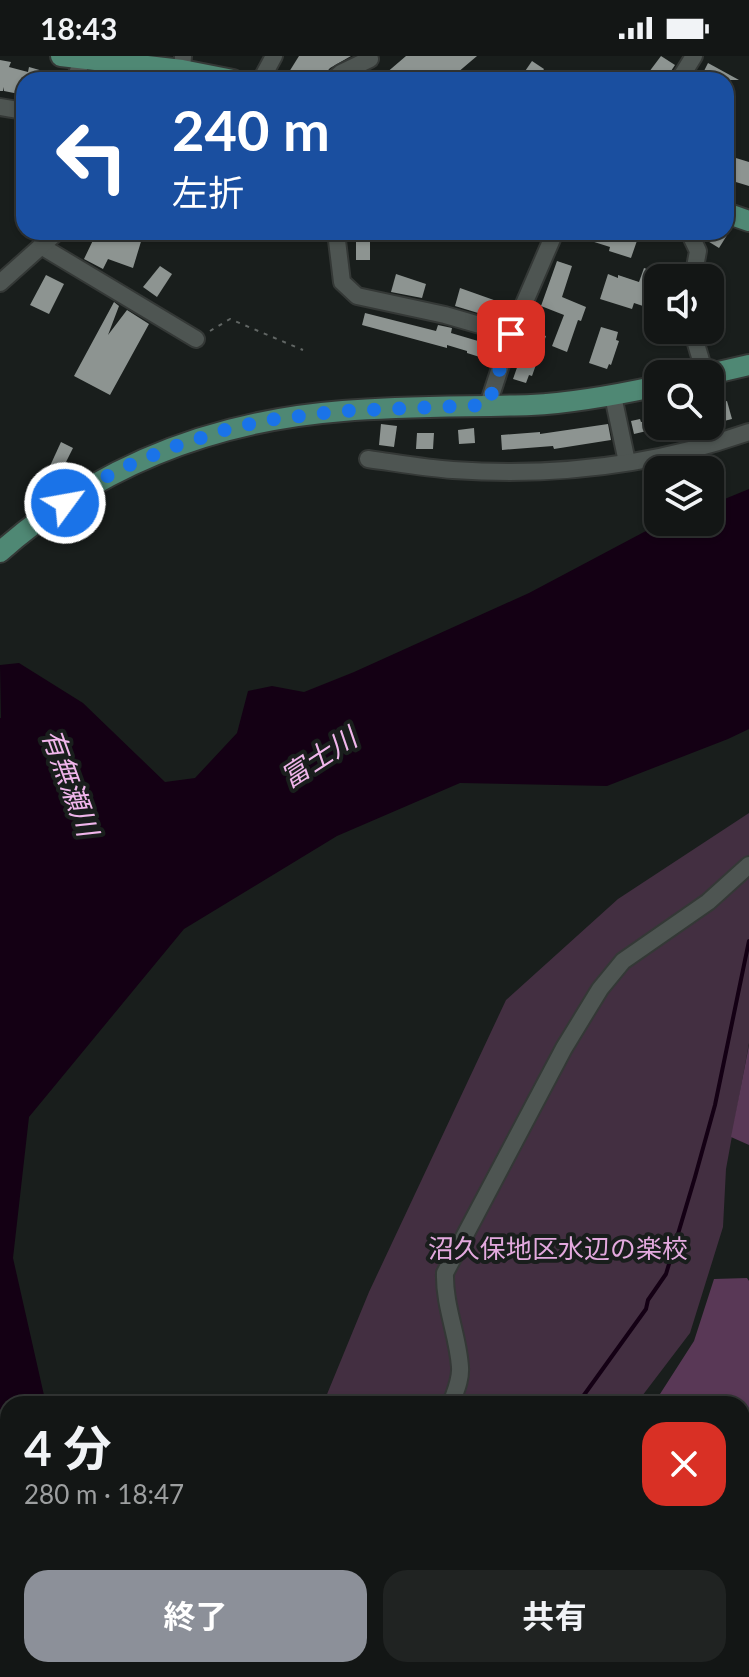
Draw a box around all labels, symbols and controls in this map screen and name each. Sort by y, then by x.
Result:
text: 18:43 [40,10,117,46]
text: 240 m [172,96,330,163]
icon: left [40,104,144,208]
text: 左折 [172,170,244,214]
map controls [644,264,724,536]
button: sound [644,264,724,344]
pin [477,300,545,368]
icon: arrive [489,312,533,356]
button: search [644,360,724,440]
button: layers [644,456,724,536]
position arrow [23,461,107,545]
water label: 富士川 [274,718,365,794]
water label: 有無瀬川 [36,724,107,843]
park label: 沼久保地区水辺の楽校 [428,1232,688,1264]
text: 4 分 [24,1419,112,1476]
button: close [642,1422,726,1506]
text: 280 m · 18:47 [24,1478,184,1510]
button: 終了 [24,1570,367,1662]
button: 共有 [383,1570,726,1662]

